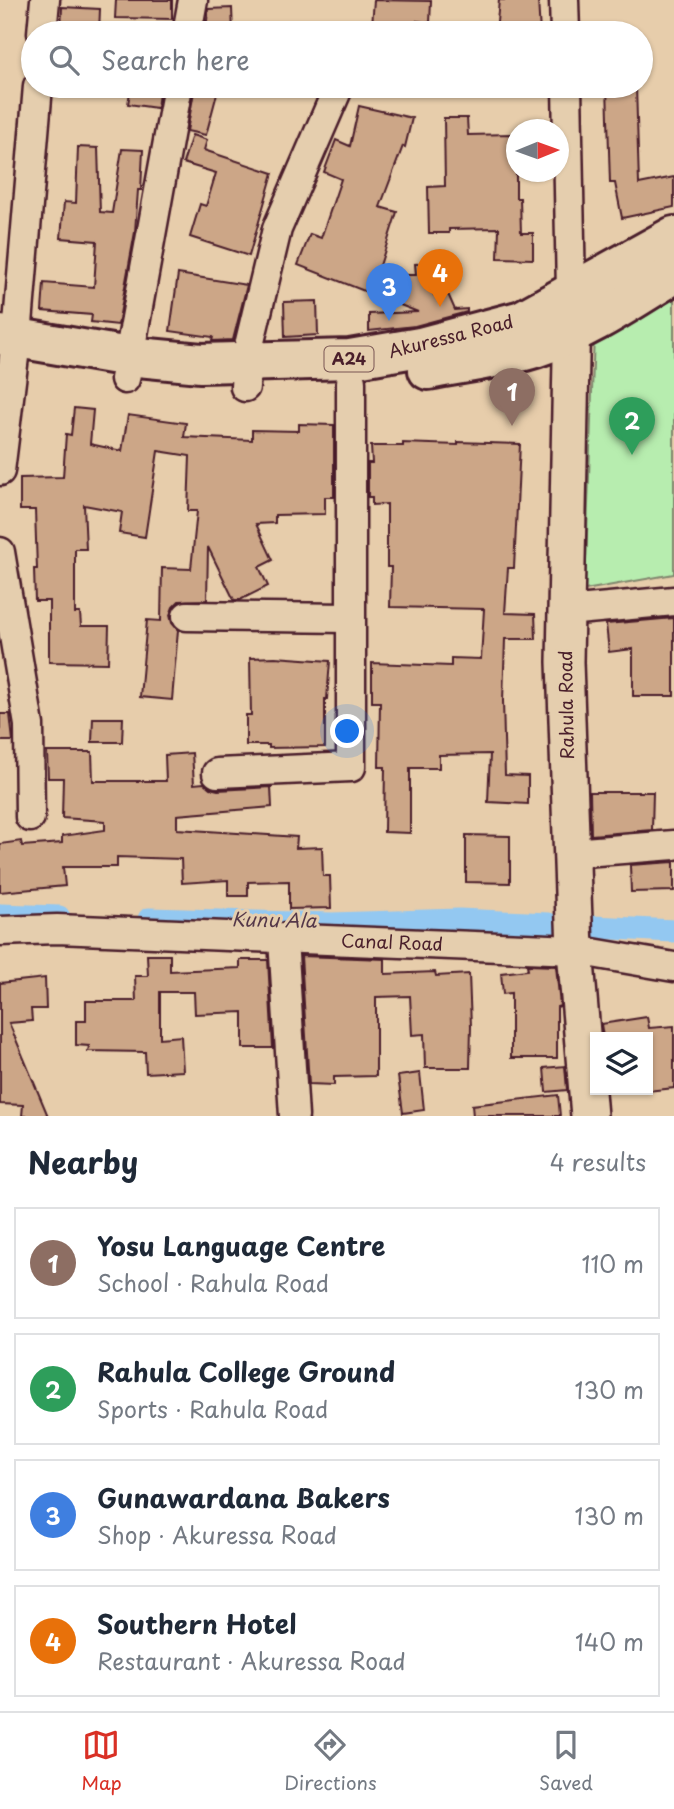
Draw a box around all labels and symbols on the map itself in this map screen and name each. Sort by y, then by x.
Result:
north arrow [506,119,569,182]
pin: 4 [417,249,463,307]
pin: 3 [366,263,412,321]
street label: Akuressa Road [385,307,516,364]
road number: A24 [324,346,374,372]
pin: 1 [489,368,535,426]
pin: 2 [609,397,655,455]
street label: Rahula Road [551,650,580,760]
your location [330,714,364,748]
water label: Kunu Ala [231,904,318,934]
street label: Canal Road [341,926,444,957]

